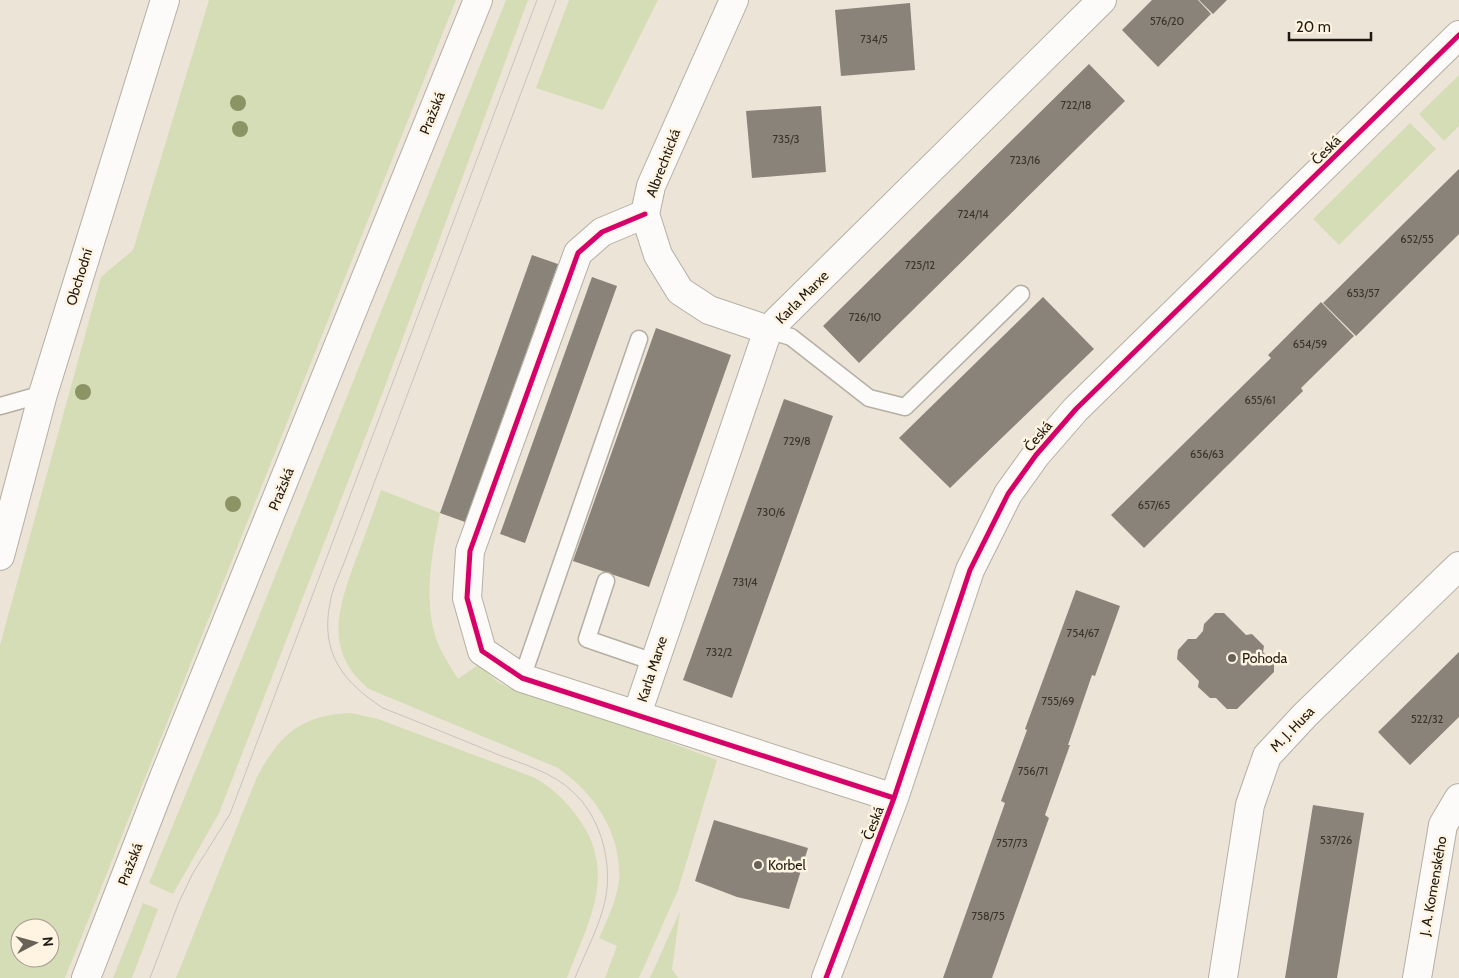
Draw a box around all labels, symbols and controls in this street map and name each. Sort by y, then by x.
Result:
scale bar [1289,10,1372,42]
house number: 576/20 [1150,14,1185,28]
text: 20 m [1296,18,1331,36]
house number: 734/5 [860,32,888,46]
street label: Pražská [415,89,449,137]
house number: 722/18 [1061,98,1091,112]
street label: Albrechtická [642,126,684,200]
street label: Česká [1307,131,1345,169]
house number: 735/3 [773,132,800,146]
house number: 723/16 [1010,153,1040,167]
house number: 724/14 [957,207,989,221]
house number: 652/55 [1400,232,1434,246]
street label: Obchodní [62,246,96,308]
house number: 725/12 [905,258,935,272]
street label: Karla Marxe [772,267,832,327]
house number: 653/57 [1346,286,1380,300]
house number: 726/10 [849,310,881,324]
house number: 654/59 [1293,337,1327,351]
house number: 655/61 [1244,393,1276,407]
street label: Česká [1020,417,1056,455]
house number: 729/8 [783,434,811,448]
house number: 656/63 [1190,447,1224,461]
street label: Pražská [264,465,298,513]
house number: 657/65 [1138,498,1170,512]
house number: 730/6 [757,505,785,519]
house number: 731/4 [733,575,758,589]
house number: 754/67 [1067,626,1100,640]
street label: Karla Marxe [633,634,671,704]
house number: 732/2 [706,645,733,659]
place label: Pohoda [1242,649,1288,667]
marker: Pohoda [1226,652,1238,664]
house number: 755/69 [1041,694,1075,708]
street label: M. J. Husa [1266,702,1318,756]
house number: 522/32 [1411,712,1444,726]
house number: 756/71 [1018,764,1048,778]
street label: Česká [858,803,888,842]
house number: 537/26 [1320,833,1352,847]
street label: J. A. Komenského [1415,834,1451,938]
house number: 757/73 [996,836,1028,850]
street label: Pražská [114,840,146,888]
place label: Korbel [768,856,807,874]
marker: Korbel [752,859,764,871]
house number: 758/75 [971,909,1005,923]
north arrow [10,918,60,968]
text: N [38,936,57,948]

